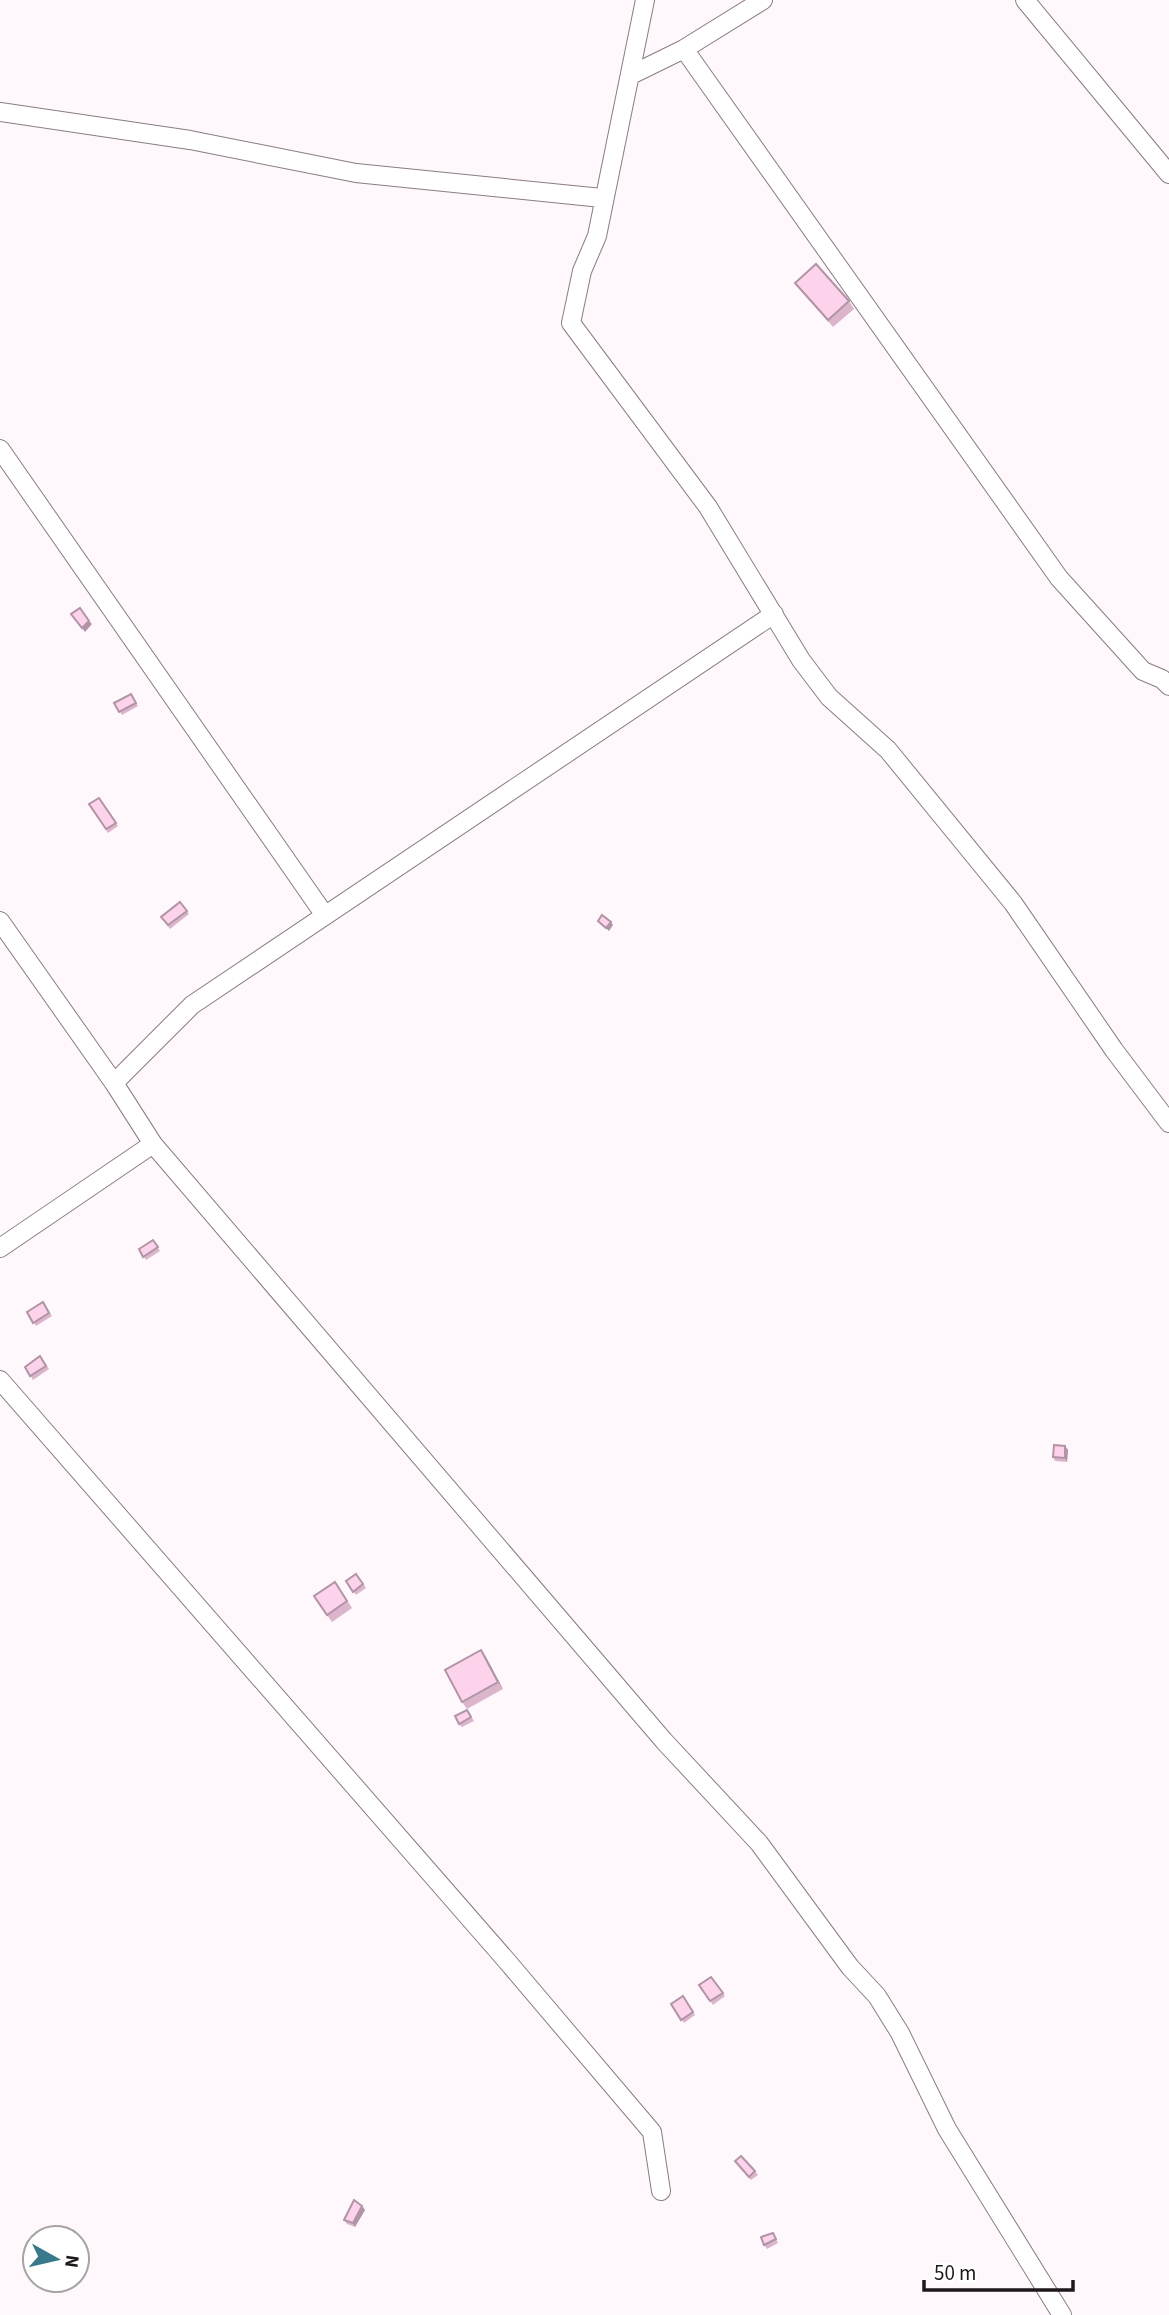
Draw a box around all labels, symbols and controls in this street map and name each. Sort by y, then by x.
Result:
north arrow [21,2224,91,2294]
scale bar [924,2248,1073,2292]
text: N [57,2253,86,2269]
text: 50 m [934,2258,976,2288]

